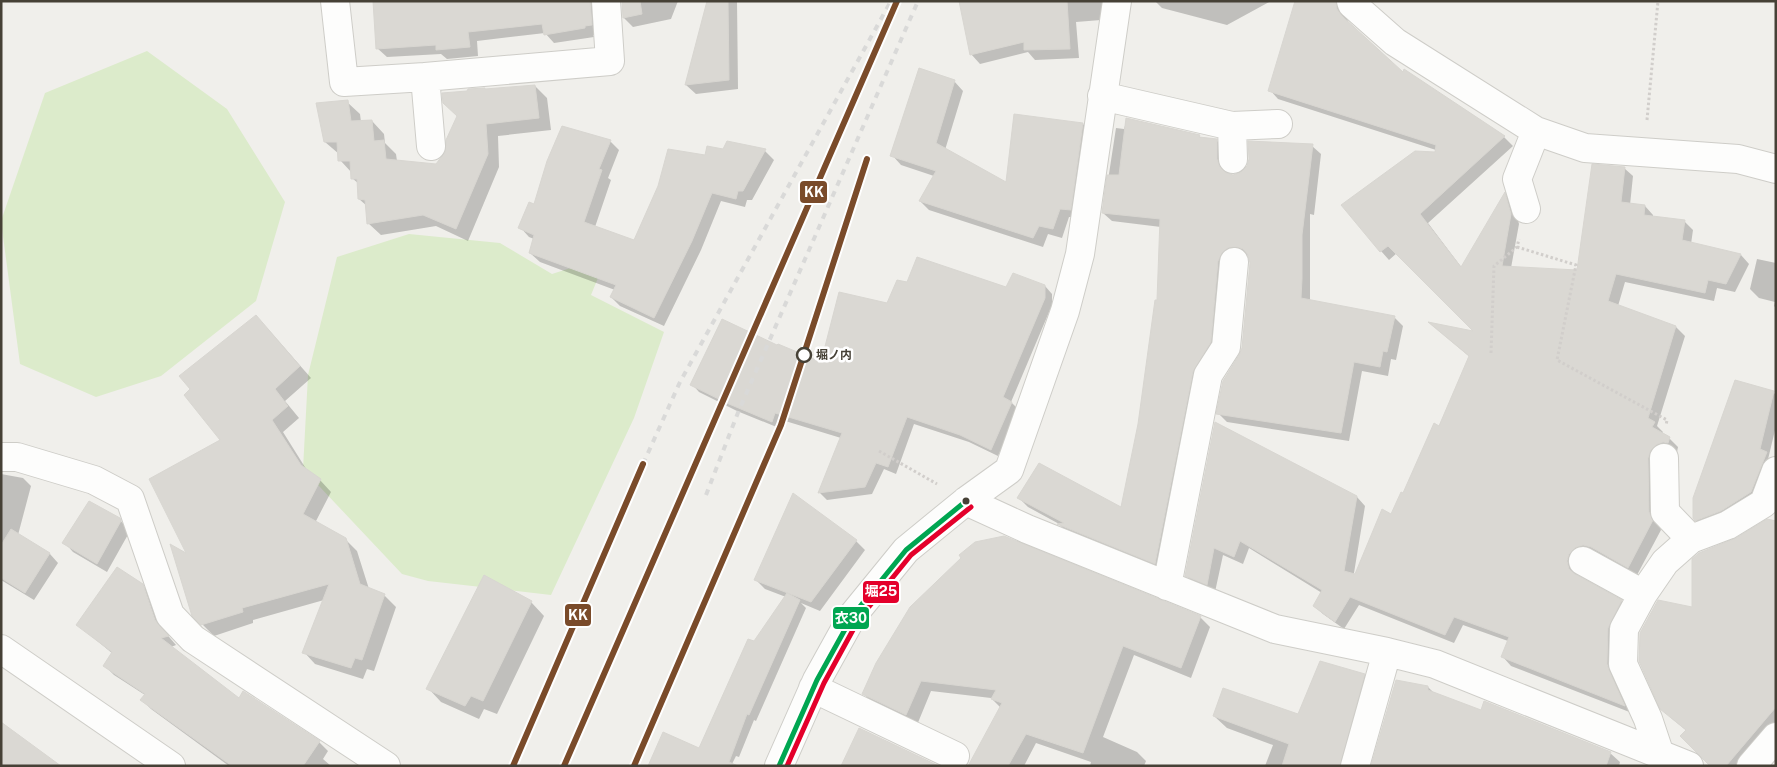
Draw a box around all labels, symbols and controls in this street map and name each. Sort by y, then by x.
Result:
line badge: KK [799,180,828,204]
text: KK [804,184,824,200]
marker: 堀ノ内 [796,347,812,363]
place label: 堀ノ内 [816,348,852,362]
unlabelled marker [961,496,971,506]
line badge: 堀25 [862,580,900,604]
text: 堀25 [865,583,897,599]
line badge: KK [564,603,592,627]
line badge: 衣30 [832,606,870,630]
text: KK [568,607,588,623]
text: 衣30 [835,610,867,626]

